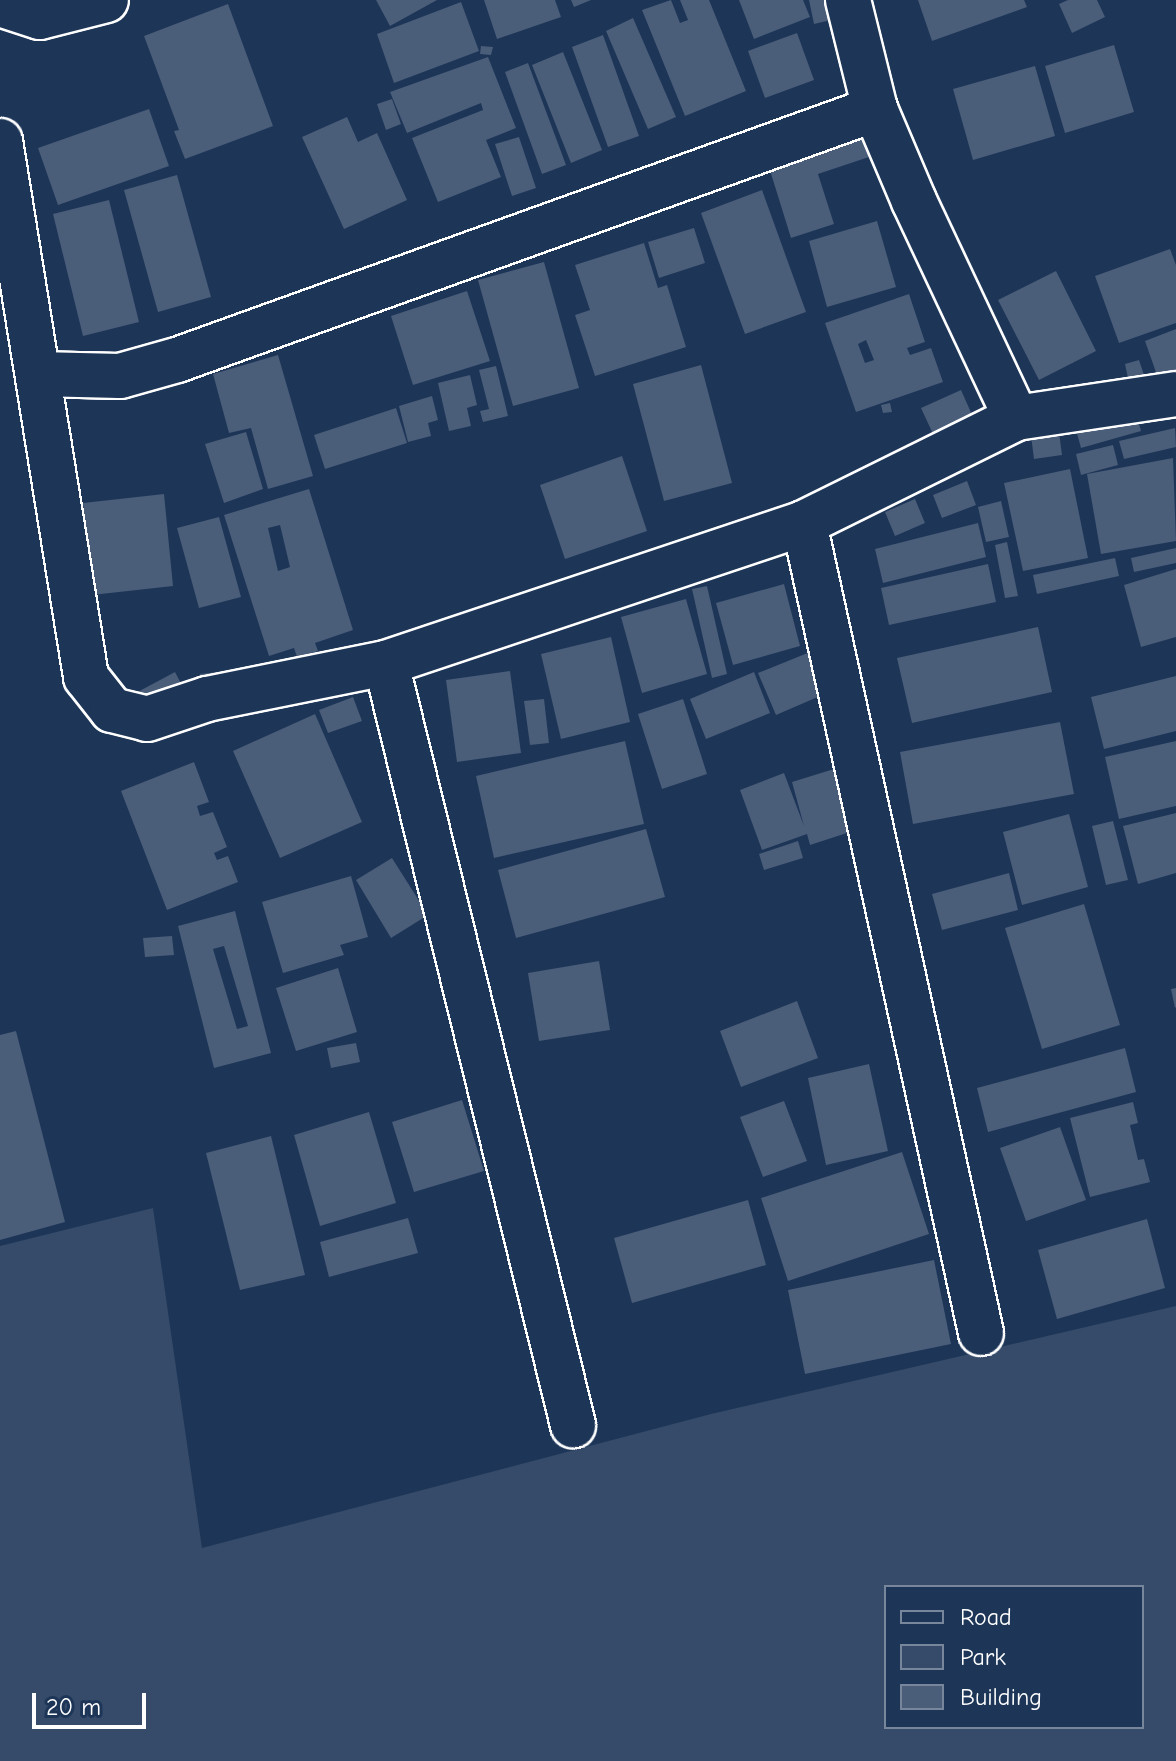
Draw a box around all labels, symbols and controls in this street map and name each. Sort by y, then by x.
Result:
legend [884,1585,1144,1729]
text: Road [960,1603,1012,1631]
text: Park [960,1643,1006,1671]
scale bar [36,1677,150,1727]
text: Building [960,1683,1042,1711]
text: 20 m [46,1693,101,1721]

